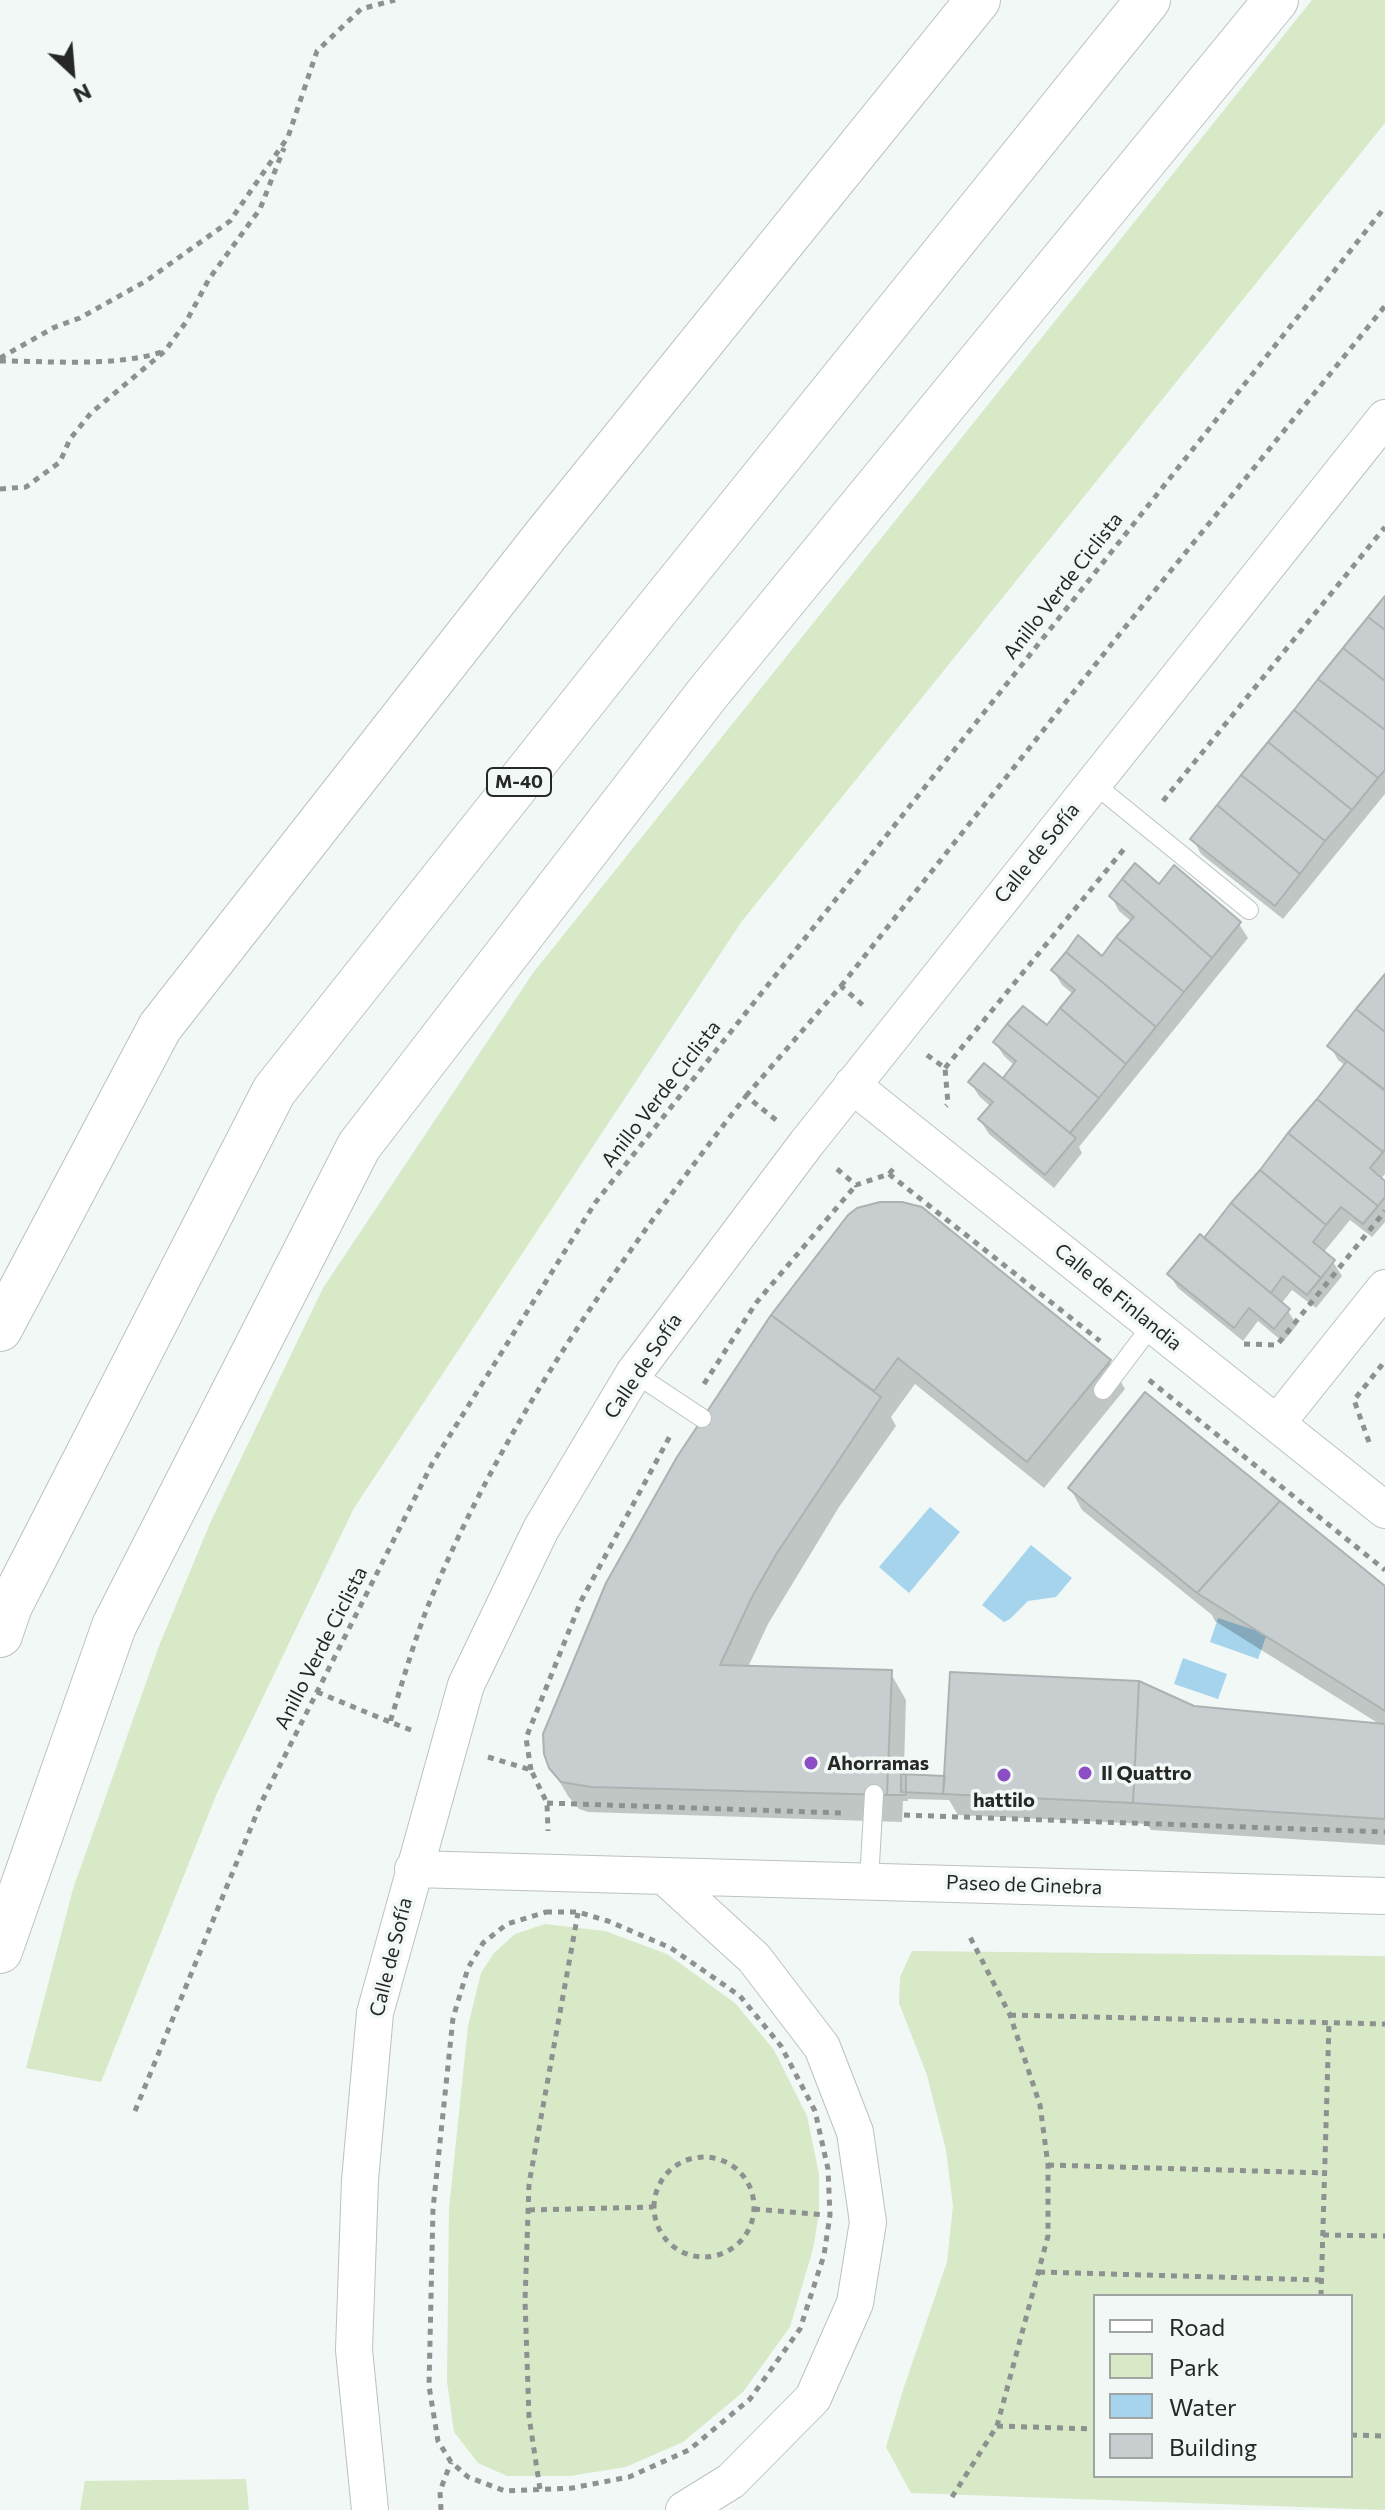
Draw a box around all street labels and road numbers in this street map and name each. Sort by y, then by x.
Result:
street label: Anillo Verde Ciclista [998,508,1128,664]
road number: M-40 [487,768,551,796]
street label: Calle de Sofía [989,798,1085,908]
street label: Anillo Verde Ciclista [596,1016,726,1172]
street label: Calle de Finlandia [1050,1238,1186,1356]
street label: Calle de Sofía [599,1309,687,1423]
street label: Anillo Verde Ciclista [270,1563,372,1733]
street label: Paseo de Ginebra [945,1870,1103,1900]
street label: Calle de Sofía [365,1895,417,2019]

